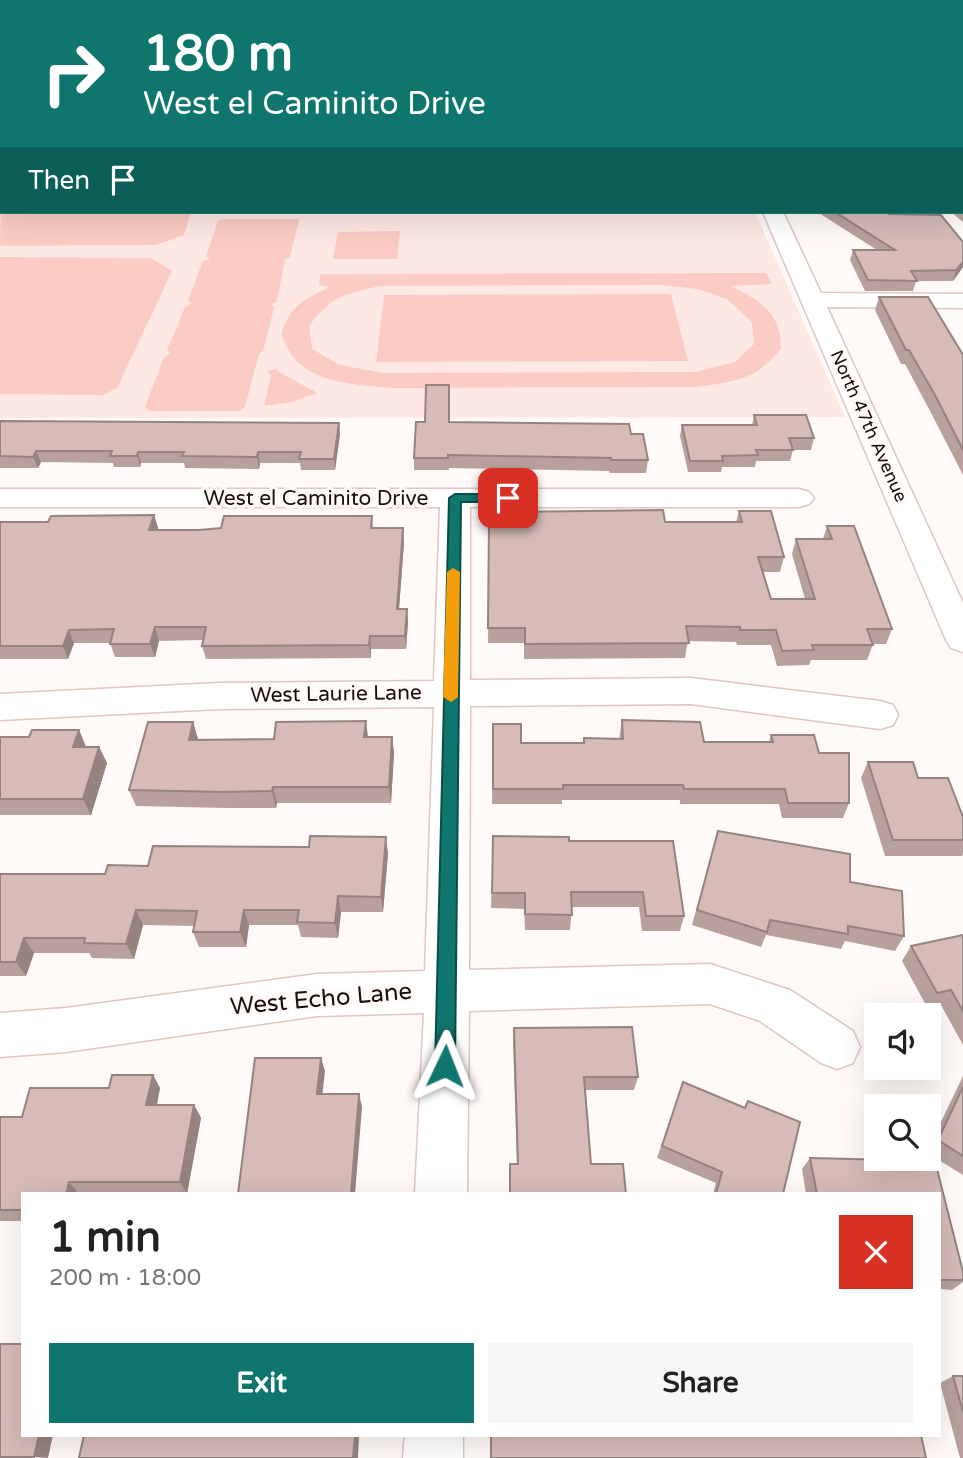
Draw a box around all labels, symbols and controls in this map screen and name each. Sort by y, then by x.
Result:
text: 180 m [143,25,293,84]
icon: right [28,28,119,119]
text: West el Caminito Drive [143,85,486,123]
icon: arrive [104,161,142,199]
text: Then [28,165,90,196]
street label: North 47th Avenue [826,347,912,505]
pin [478,468,538,528]
icon: arrive [489,479,527,517]
street label: West el Caminito Drive [204,486,429,511]
street label: West Laurie Lane [250,680,422,708]
street label: West Echo Lane [229,977,413,1021]
map controls [864,1003,941,1171]
button: sound [864,1003,941,1080]
position arrow [408,1029,482,1103]
button: search [864,1094,941,1171]
text: 1 min [49,1212,161,1263]
button: close [839,1215,913,1289]
text: 200 m · 18:00 [49,1264,201,1292]
button: Exit [49,1343,474,1423]
button: Share [488,1343,913,1423]

